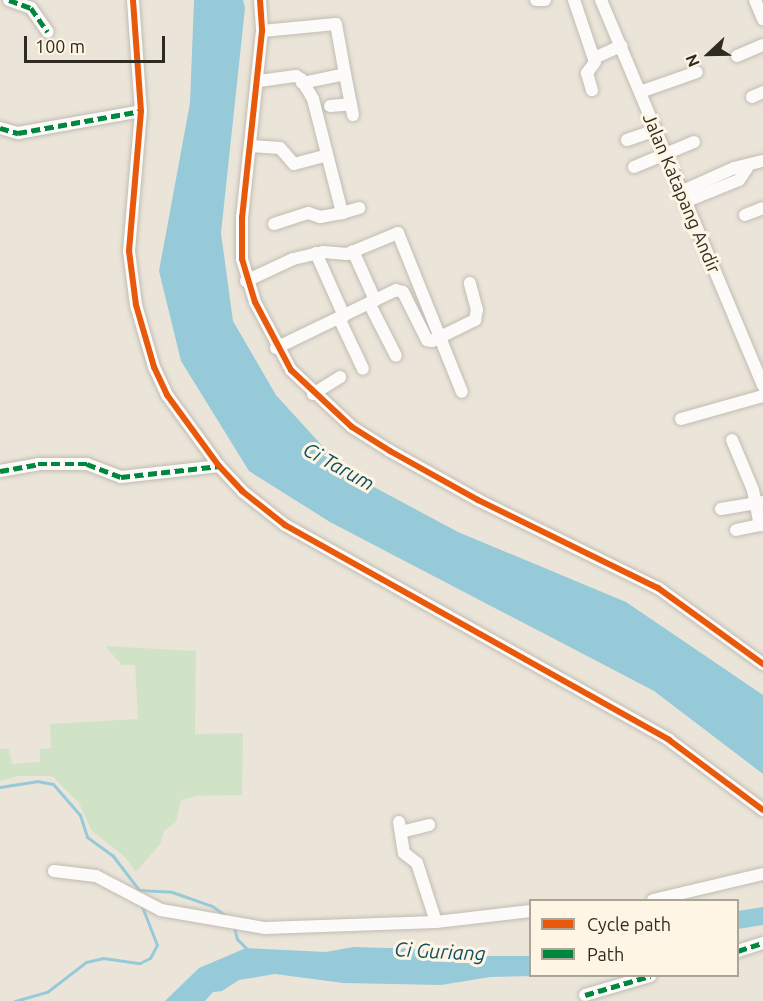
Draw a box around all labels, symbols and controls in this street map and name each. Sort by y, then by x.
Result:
scale bar [27,24,168,62]
north arrow [679,24,739,84]
text: 100 m [35,36,85,56]
text: N [682,52,703,70]
street label: Jalan Katapang Andir [639,110,725,276]
water label: Ci Tarum [299,437,379,495]
legend [529,899,739,977]
text: Cycle path [587,914,671,934]
water label: Ci Guriang [394,937,486,965]
text: Path [587,944,624,964]

